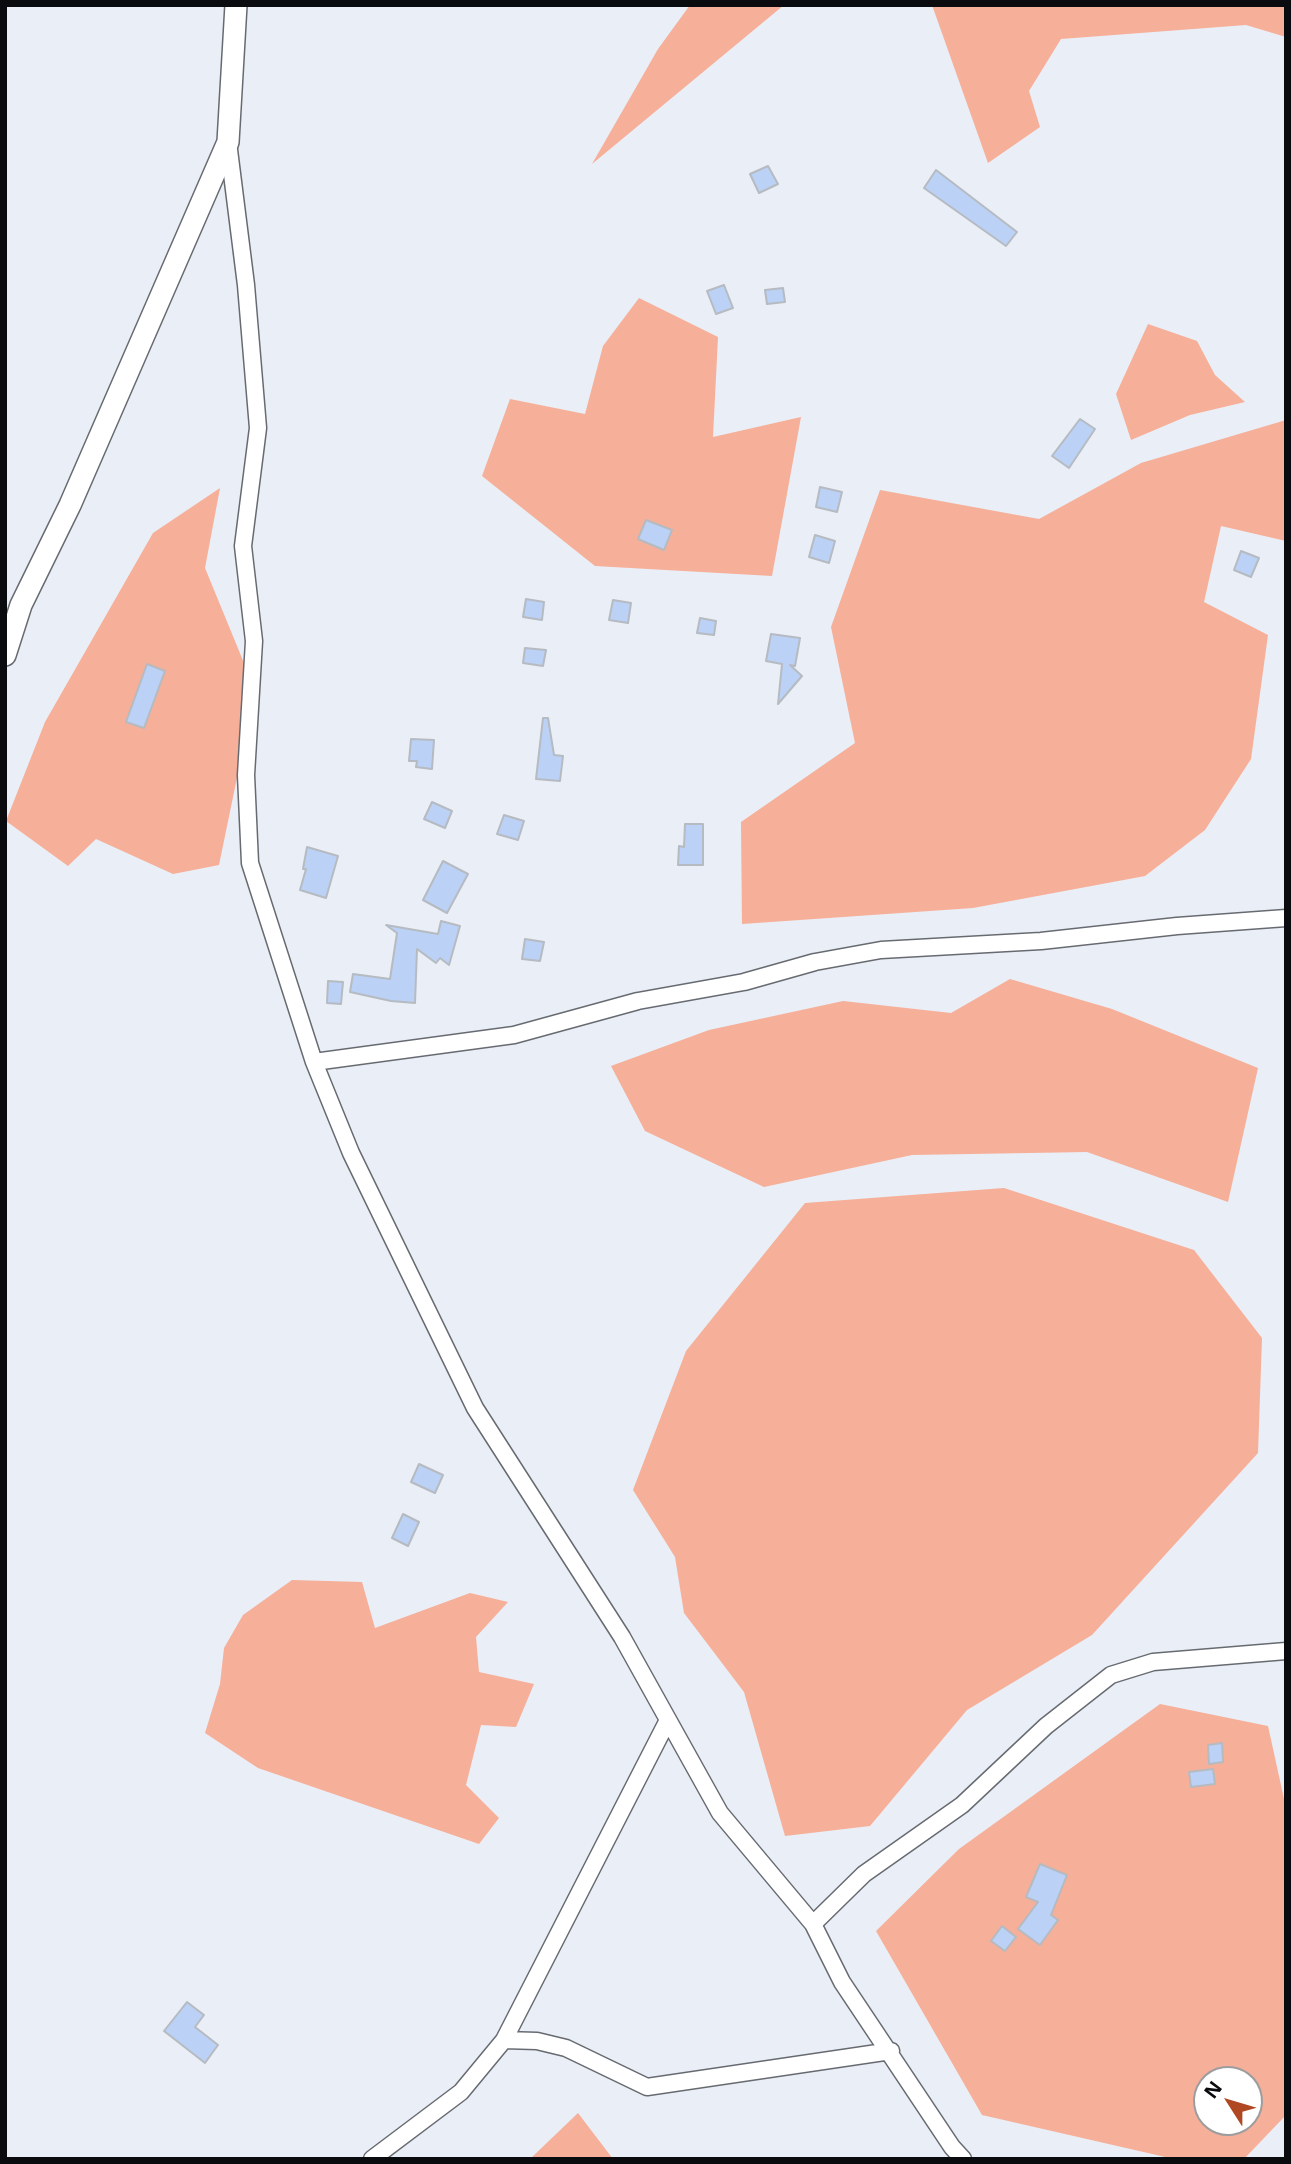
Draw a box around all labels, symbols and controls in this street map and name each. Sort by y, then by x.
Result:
north arrow [1193,2066,1263,2136]
text: N [1198,2076,1228,2104]

